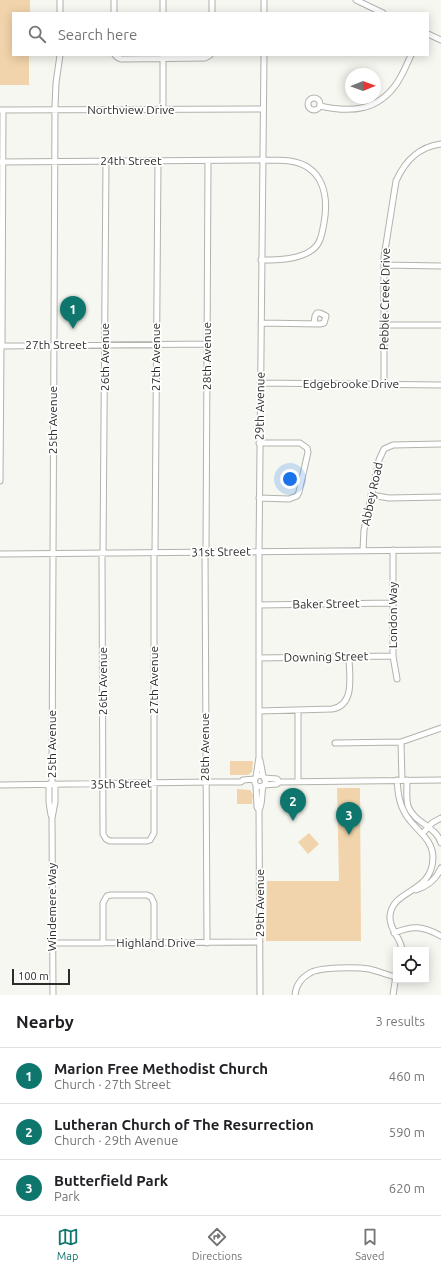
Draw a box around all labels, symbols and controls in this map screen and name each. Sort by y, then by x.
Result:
search box [12,12,429,56]
icon: search [26,23,48,45]
text: Search here [58,26,137,43]
north arrow [345,68,381,104]
street label: Northview Drive [87,103,175,116]
street label: 24th Street [100,154,162,167]
street label: Pebble Creek Drive [377,248,392,350]
pin: 1 [60,296,86,329]
street label: 28th Avenue [200,322,213,390]
street label: 26th Avenue [98,323,111,391]
street label: 27th Avenue [149,323,162,391]
street label: 27th Street [25,338,87,351]
street label: 29th Avenue [252,372,267,440]
street label: Edgebrooke Drive [303,377,399,390]
street label: 25th Avenue [46,386,59,454]
street label: Abbey Road [358,461,385,527]
your location [280,469,300,489]
street label: 31st Street [191,544,251,559]
street label: London Way [386,582,399,648]
street label: Baker Street [292,596,360,611]
street label: 27th Avenue [147,646,160,714]
street label: 26th Avenue [96,647,109,715]
street label: Downing Street [284,649,369,664]
street label: 25th Avenue [45,710,58,778]
street label: 28th Avenue [198,713,211,781]
street label: 35th Street [90,776,152,791]
pin: 2 [280,788,306,821]
pin: 3 [336,802,362,835]
street label: Windemere Way [45,863,58,951]
street label: 29th Avenue [253,869,266,937]
street label: Highland Drive [116,936,196,949]
map controls [393,947,429,983]
button: locate [393,947,429,983]
scale bar [12,967,70,986]
text: 100 m [18,970,49,982]
text: Nearby [16,1012,74,1031]
text: 3 results [375,1014,425,1028]
text: Marion Free Methodist Church [54,1060,268,1077]
text: 1 [25,1069,33,1083]
text: 460 m [389,1069,425,1083]
text: Church · 27th Street [54,1077,171,1091]
text: Lutheran Church of The Resurrection [54,1116,314,1133]
text: 2 [25,1125,33,1139]
text: 590 m [389,1125,425,1139]
text: Church · 29th Avenue [54,1133,178,1147]
text: Butterfield Park [54,1172,168,1189]
text: 3 [25,1181,33,1195]
text: 620 m [389,1181,425,1195]
text: Park [54,1189,80,1203]
tab: Map [57,1226,79,1262]
tab: Directions [192,1226,242,1262]
tab: Saved [355,1226,384,1262]

